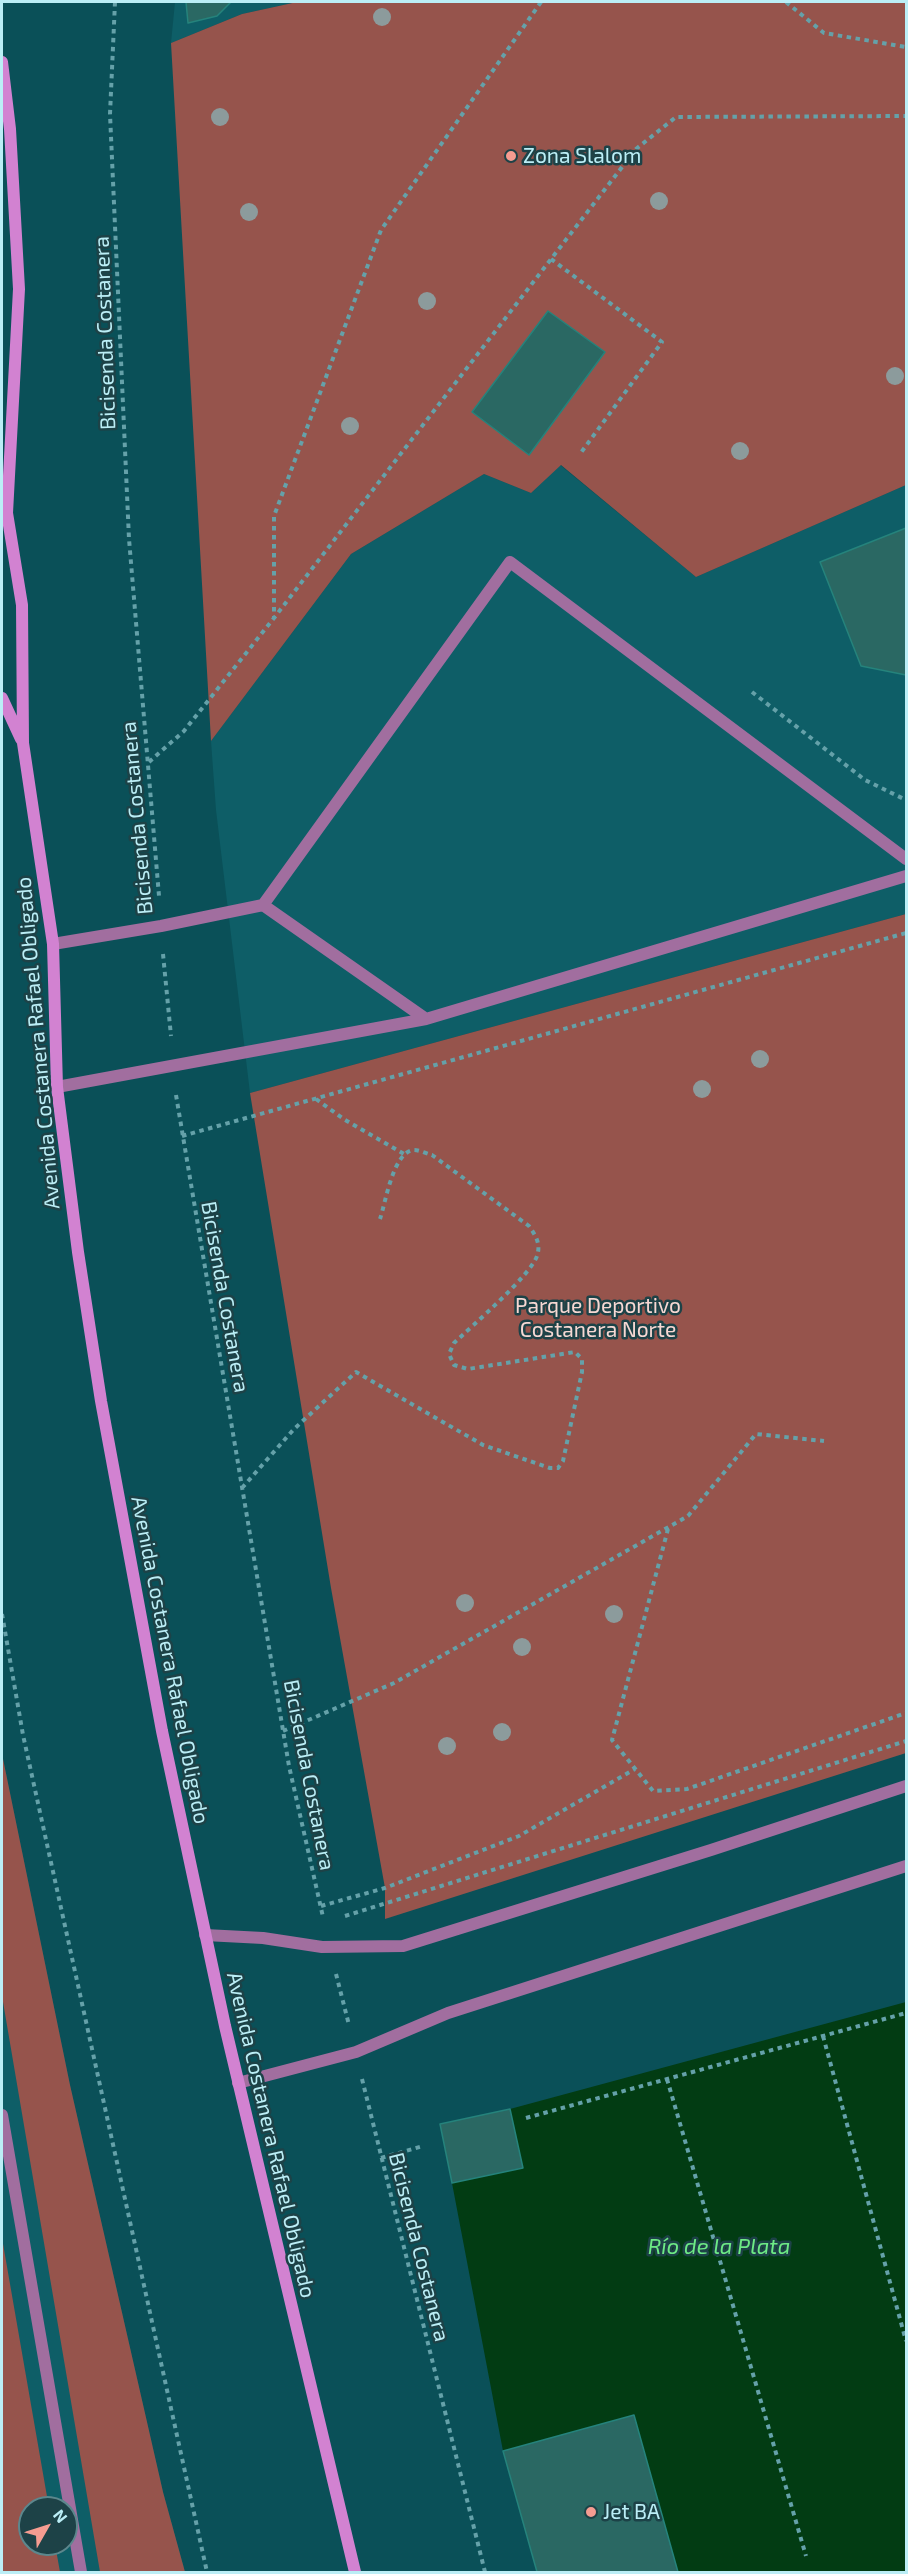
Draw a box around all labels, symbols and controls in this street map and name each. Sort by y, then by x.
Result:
place label: Zona Slalom [523,143,641,169]
marker: Zona Slalom [504,149,518,163]
street label: Bicisenda Costanera [89,236,121,430]
street label: Bicisenda Costanera [116,720,158,916]
street label: Avenida Costanera Rafael Obligado [11,876,65,1210]
street label: Bicisenda Costanera [196,1199,254,1395]
park label: Parque Deportivo Costanera Norte [515,1293,681,1343]
street label: Avenida Costanera Rafael Obligado [126,1494,214,1826]
street label: Bicisenda Costanera [278,1678,340,1872]
street label: Avenida Costanera Rafael Obligado [221,1970,321,2300]
street label: Bicisenda Costanera [383,2150,455,2344]
water label: Río de la Plata [648,2234,790,2260]
north arrow [18,2496,78,2556]
place label: Jet BA [603,2499,660,2525]
text: N [50,2505,72,2526]
marker: Jet BA [584,2505,598,2519]

